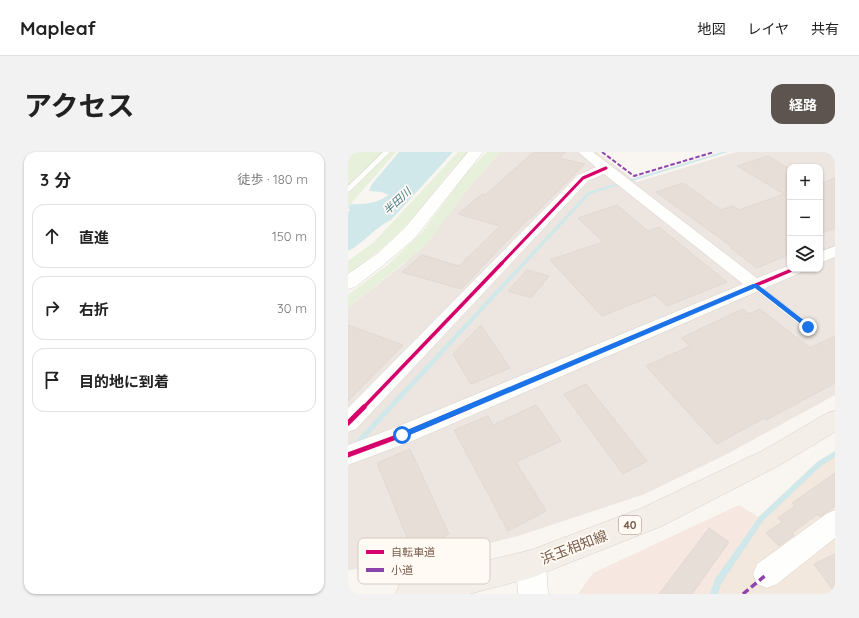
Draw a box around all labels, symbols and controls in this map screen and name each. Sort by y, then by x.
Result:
text: Mapleaf [20,16,96,40]
text: 地図 [697,20,725,38]
text: レイヤ [747,20,789,38]
text: 共有 [811,20,839,38]
button: 経路 [771,84,835,124]
text: アクセス [24,88,135,123]
map controls [787,164,823,272]
button: + [787,164,823,200]
text: 3 分 [40,169,71,190]
text: 徒歩 · 180 m [237,171,308,187]
water label: 半田川 [380,184,415,217]
button: − [787,200,823,236]
icon: ahead [41,225,63,247]
text: 直進 [79,228,109,247]
text: 150 m [272,228,307,244]
button: layers [787,236,823,272]
icon: right [41,297,63,319]
text: 右折 [79,300,109,319]
text: 30 m [277,300,307,316]
route end [799,318,817,336]
icon: arrive [41,369,63,391]
text: 目的地に到着 [79,372,169,391]
route start [393,426,411,444]
road number: 40 [619,516,641,534]
street label: 浜玉相知線 [538,526,610,568]
legend [358,538,490,584]
text: 自転車道 [391,545,435,559]
text: 小道 [391,563,413,577]

